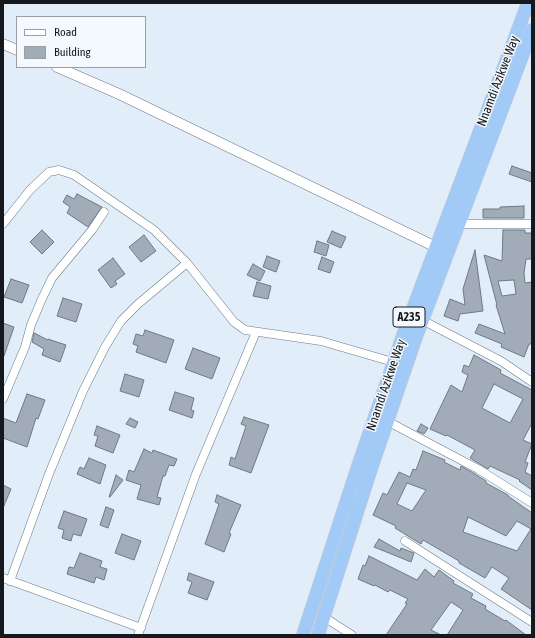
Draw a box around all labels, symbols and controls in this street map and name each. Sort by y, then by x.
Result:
legend [16,16,146,68]
text: Road [54,25,77,39]
street label: Nnamdi Azikwe Way [474,33,522,129]
text: Building [54,45,91,59]
road number: A235 [393,307,425,327]
street label: Nnamdi Azikwe Way [363,337,409,433]

